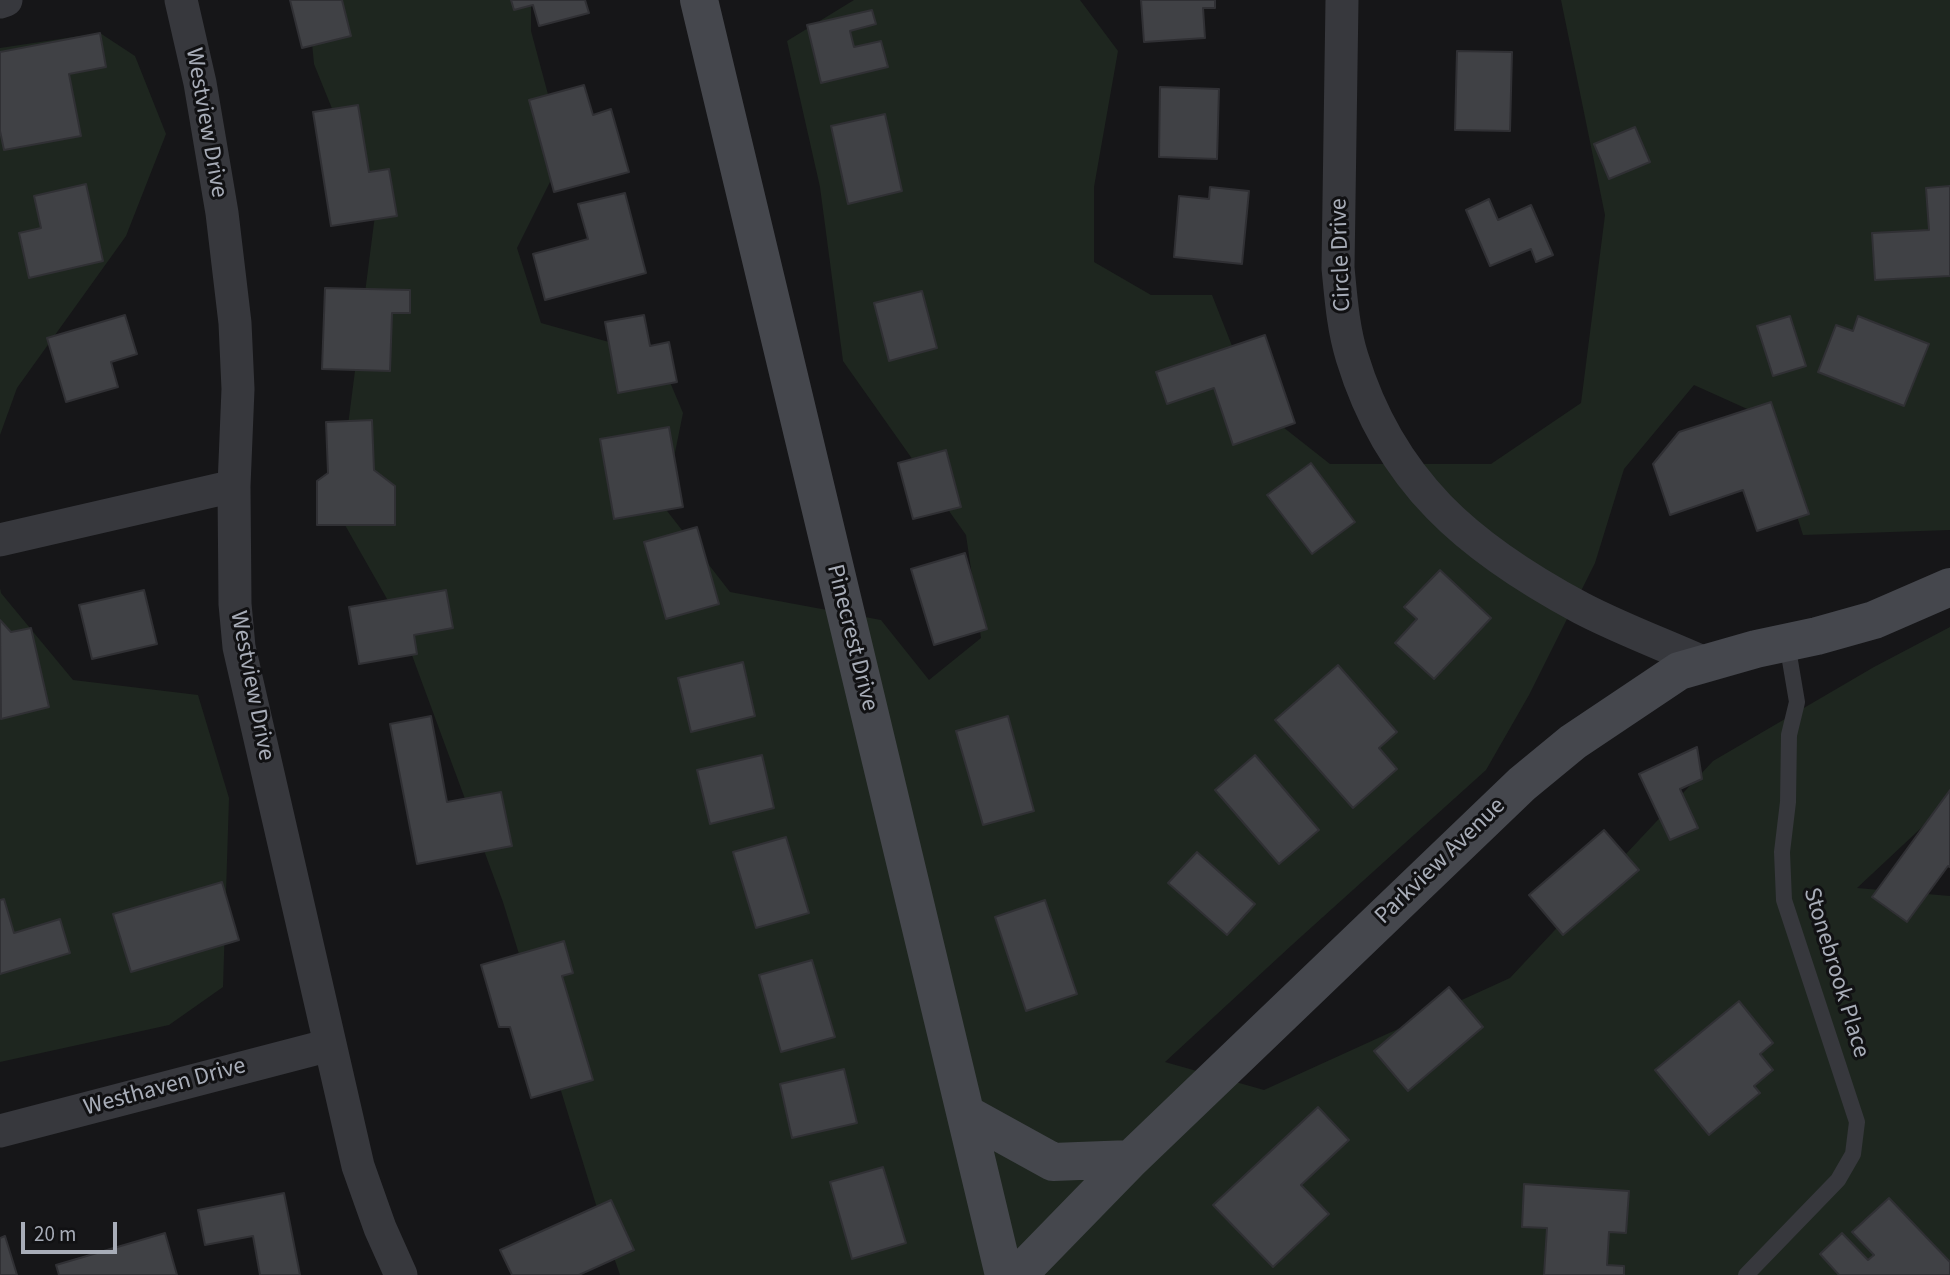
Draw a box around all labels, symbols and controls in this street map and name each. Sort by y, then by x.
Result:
street label: Westview Drive [178,46,232,200]
street label: Circle Drive [1326,198,1358,312]
street label: Pinecrest Drive [819,562,883,714]
street label: Westview Drive [222,609,280,763]
street label: Parkview Avenue [1370,793,1512,931]
street label: Stonebrook Place [1795,885,1875,1061]
street label: Westhaven Drive [81,1053,249,1123]
scale bar [24,1208,121,1252]
text: 20 m [34,1219,76,1249]

